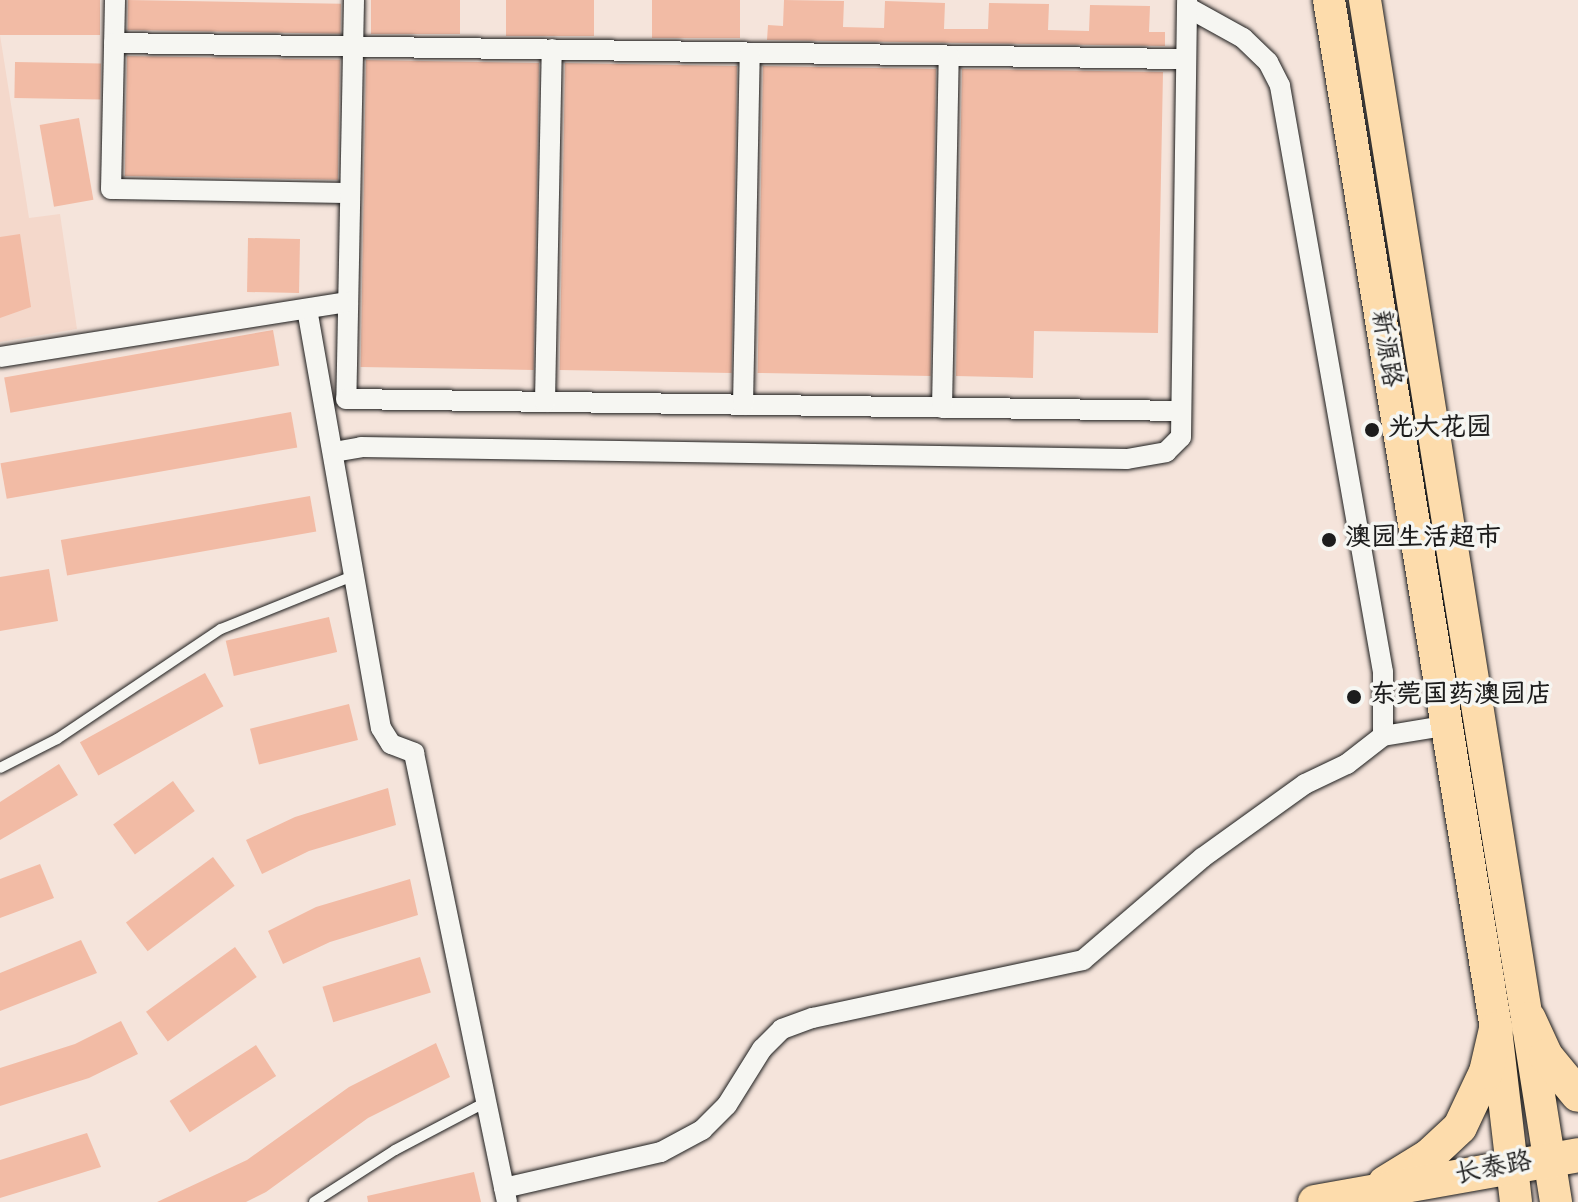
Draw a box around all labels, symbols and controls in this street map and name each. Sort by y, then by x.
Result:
street label: 新源路 [1362,308,1406,390]
place label: 光大花园 [1388,414,1492,446]
marker: 光大花园 [1363,421,1381,439]
place label: 澳园生活超市 [1345,524,1501,556]
marker: 澳园生活超市 [1320,531,1338,549]
place label: 东莞国药澳园店 [1370,681,1552,713]
marker: 东莞国药澳园店 [1345,688,1363,706]
street label: 长泰路 [1453,1147,1535,1193]

